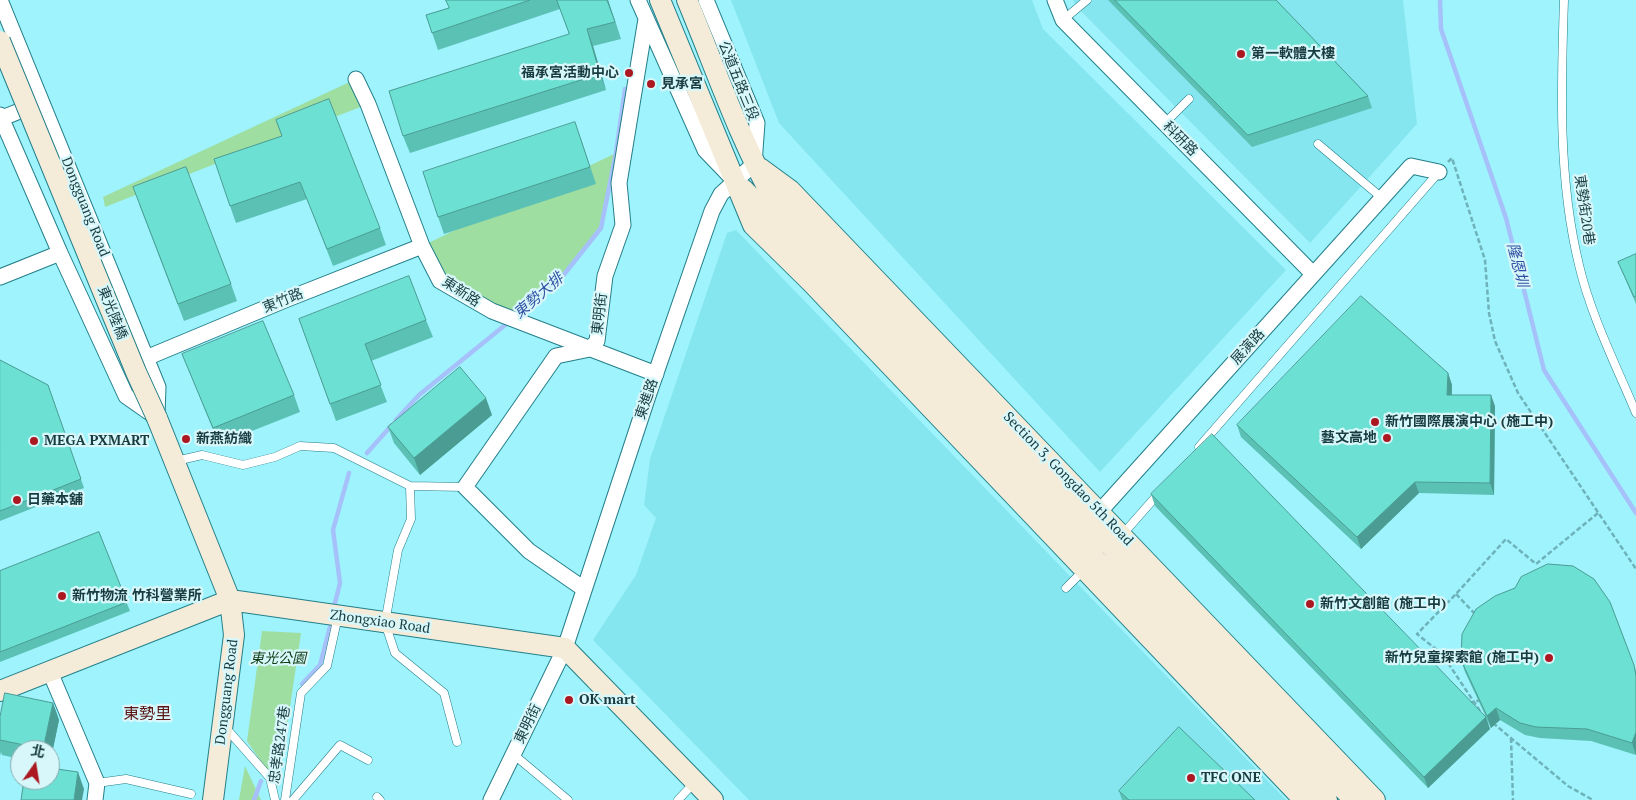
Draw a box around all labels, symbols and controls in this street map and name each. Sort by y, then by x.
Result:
street label: 公道五路三段 [714,39,762,123]
place label: 第一軟體大樓 [1251,46,1335,62]
marker: 第一軟體大樓 [1235,48,1247,60]
place label: 福承宮活動中心 [521,65,619,81]
marker: 福承宮活動中心 [623,67,635,79]
place label: 見承宮 [661,76,703,92]
marker: 見承宮 [645,78,657,90]
street label: 科研路 [1159,118,1201,160]
street label: Dongguang Road [57,155,113,259]
street label: 東勢街20巷 [1571,174,1597,246]
water label: 隆恩圳 [1503,241,1531,289]
water label: 東勢大排 [510,270,568,322]
street label: 東新路 [439,274,483,310]
street label: 東光陸橋 [94,284,130,342]
street label: 東竹路 [260,285,306,317]
street label: 東明街 [589,292,611,336]
street label: 展演路 [1228,326,1268,368]
street label: 東進路 [632,376,662,422]
street label: Section 3, Gongdao 5th Road [1000,409,1136,549]
place label: 新竹國際展演中心 (施工中) [1385,414,1553,430]
marker: 新竹國際展演中心 (施工中) [1369,416,1381,428]
place label: 藝文高地 [1321,430,1377,446]
place label: 新燕紡織 [196,431,252,447]
marker: 藝文高地 [1381,432,1393,444]
place label: MEGA PXMART [44,433,149,449]
marker: 新燕紡織 [180,433,192,445]
marker: MEGA PXMART [28,435,40,447]
place label: 日藥本舖 [27,492,83,508]
marker: 日藥本舖 [11,494,23,506]
place label: 新竹物流 竹科營業所 [72,588,202,604]
marker: 新竹物流 竹科營業所 [56,590,68,602]
place label: 新竹文創館 (施工中) [1320,596,1446,612]
marker: 新竹文創館 (施工中) [1304,598,1316,610]
street label: Zhongxiao Road [329,607,431,637]
street label: Dongguang Road [212,638,242,746]
place label: 新竹兒童探索館 (施工中) [1385,650,1539,666]
park label: 東光公園 [250,651,306,667]
marker: 新竹兒童探索館 (施工中) [1543,652,1555,664]
place label: OK mart [579,692,636,708]
marker: OK mart [563,694,575,706]
street label: 東明街 [511,701,545,747]
district label: 東勢里 [123,704,171,724]
street label: 忠孝路247巷 [266,705,294,785]
north arrow [10,740,60,790]
text: 北 [29,740,47,762]
place label: TFC ONE [1201,770,1261,786]
marker: TFC ONE [1185,772,1197,784]

